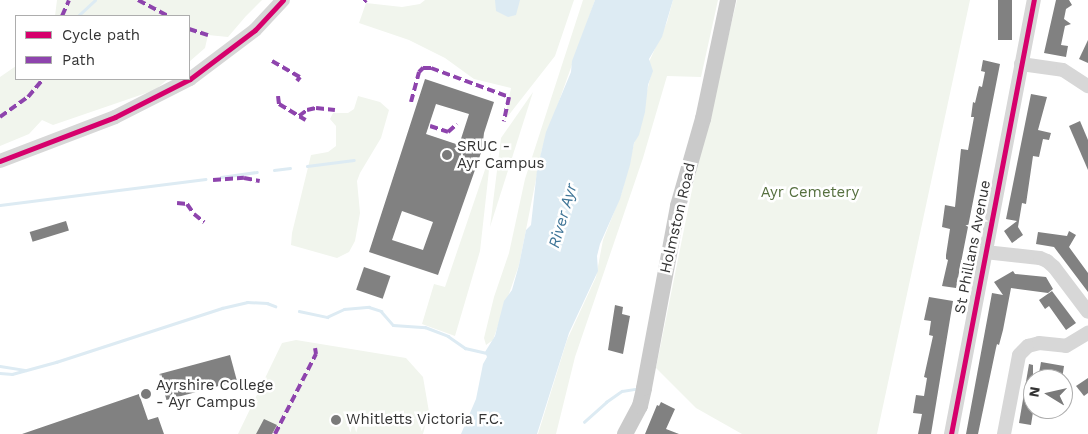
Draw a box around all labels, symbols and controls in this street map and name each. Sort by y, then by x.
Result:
legend [15,15,190,80]
text: Cycle path [62,26,140,44]
text: Path [62,51,95,69]
place label: SRUC - Ayr Campus [457,137,545,172]
marker: SRUC - Ayr Campus [441,149,453,161]
street label: Holmston Road [657,161,699,275]
street label: St Phillans Avenue [951,178,995,316]
water label: River Ayr [545,181,581,251]
park label: Ayr Cemetery [761,184,859,202]
north arrow [1023,369,1073,419]
place label: Ayrshire College - Ayr Campus [156,376,273,411]
text: N [1025,385,1043,398]
marker: Ayrshire College - Ayr Campus [140,388,152,400]
place label: Whitletts Victoria F.C. [346,411,504,429]
marker: Whitletts Victoria F.C. [330,414,342,426]

